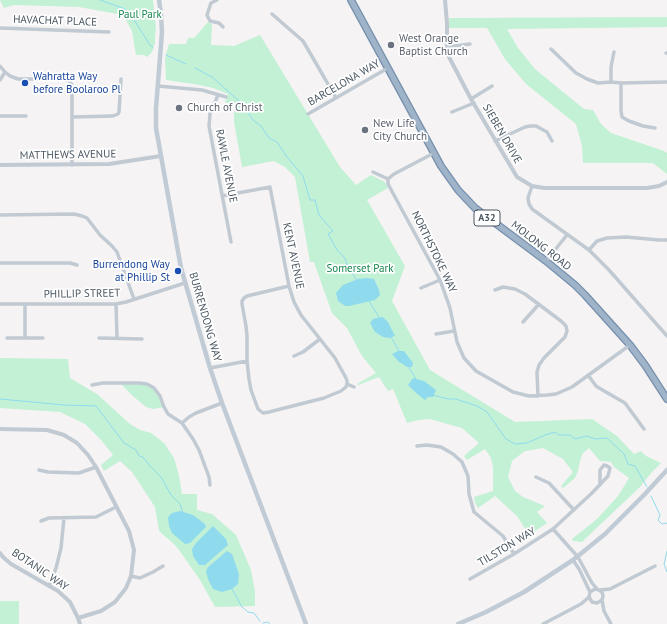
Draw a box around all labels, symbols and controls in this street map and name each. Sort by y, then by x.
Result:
park label: Paul Park [118,8,162,22]
street label: HAVACHAT PLACE [13,13,97,29]
place label: West Orange Baptist Church [399,32,468,58]
marker: West Orange Baptist Church [386,40,396,50]
street label: BARCELONA WAY [306,57,382,109]
place label: Wahratta Way before Boolaroo Pl [33,70,121,96]
marker: Wahratta Way before Boolaroo Pl [20,78,30,88]
place label: Church of Christ [187,101,262,115]
street label: SIEBEN DRIVE [480,102,524,166]
marker: Church of Christ [174,103,184,113]
place label: New Life City Church [373,117,427,143]
marker: New Life City Church [360,125,370,135]
street label: RAWLE AVENUE [212,128,240,204]
street label: MATTHEWS AVENUE [20,148,116,162]
street label: NORTHSTOKE WAY [408,209,460,295]
road number: A32 [474,210,500,226]
street label: MOLONG ROAD [508,218,574,274]
street label: KENT AVENUE [280,222,306,290]
place label: Burrendong Way at Phillip St [93,258,170,284]
park label: Somerset Park [326,262,394,276]
marker: Burrendong Way at Phillip St [173,266,183,276]
street label: BURRENDONG WAY [186,271,224,363]
street label: PHILLIP STREET [43,287,121,301]
street label: TILSTON WAY [476,525,538,569]
street label: BOTANIC WAY [9,546,71,594]

